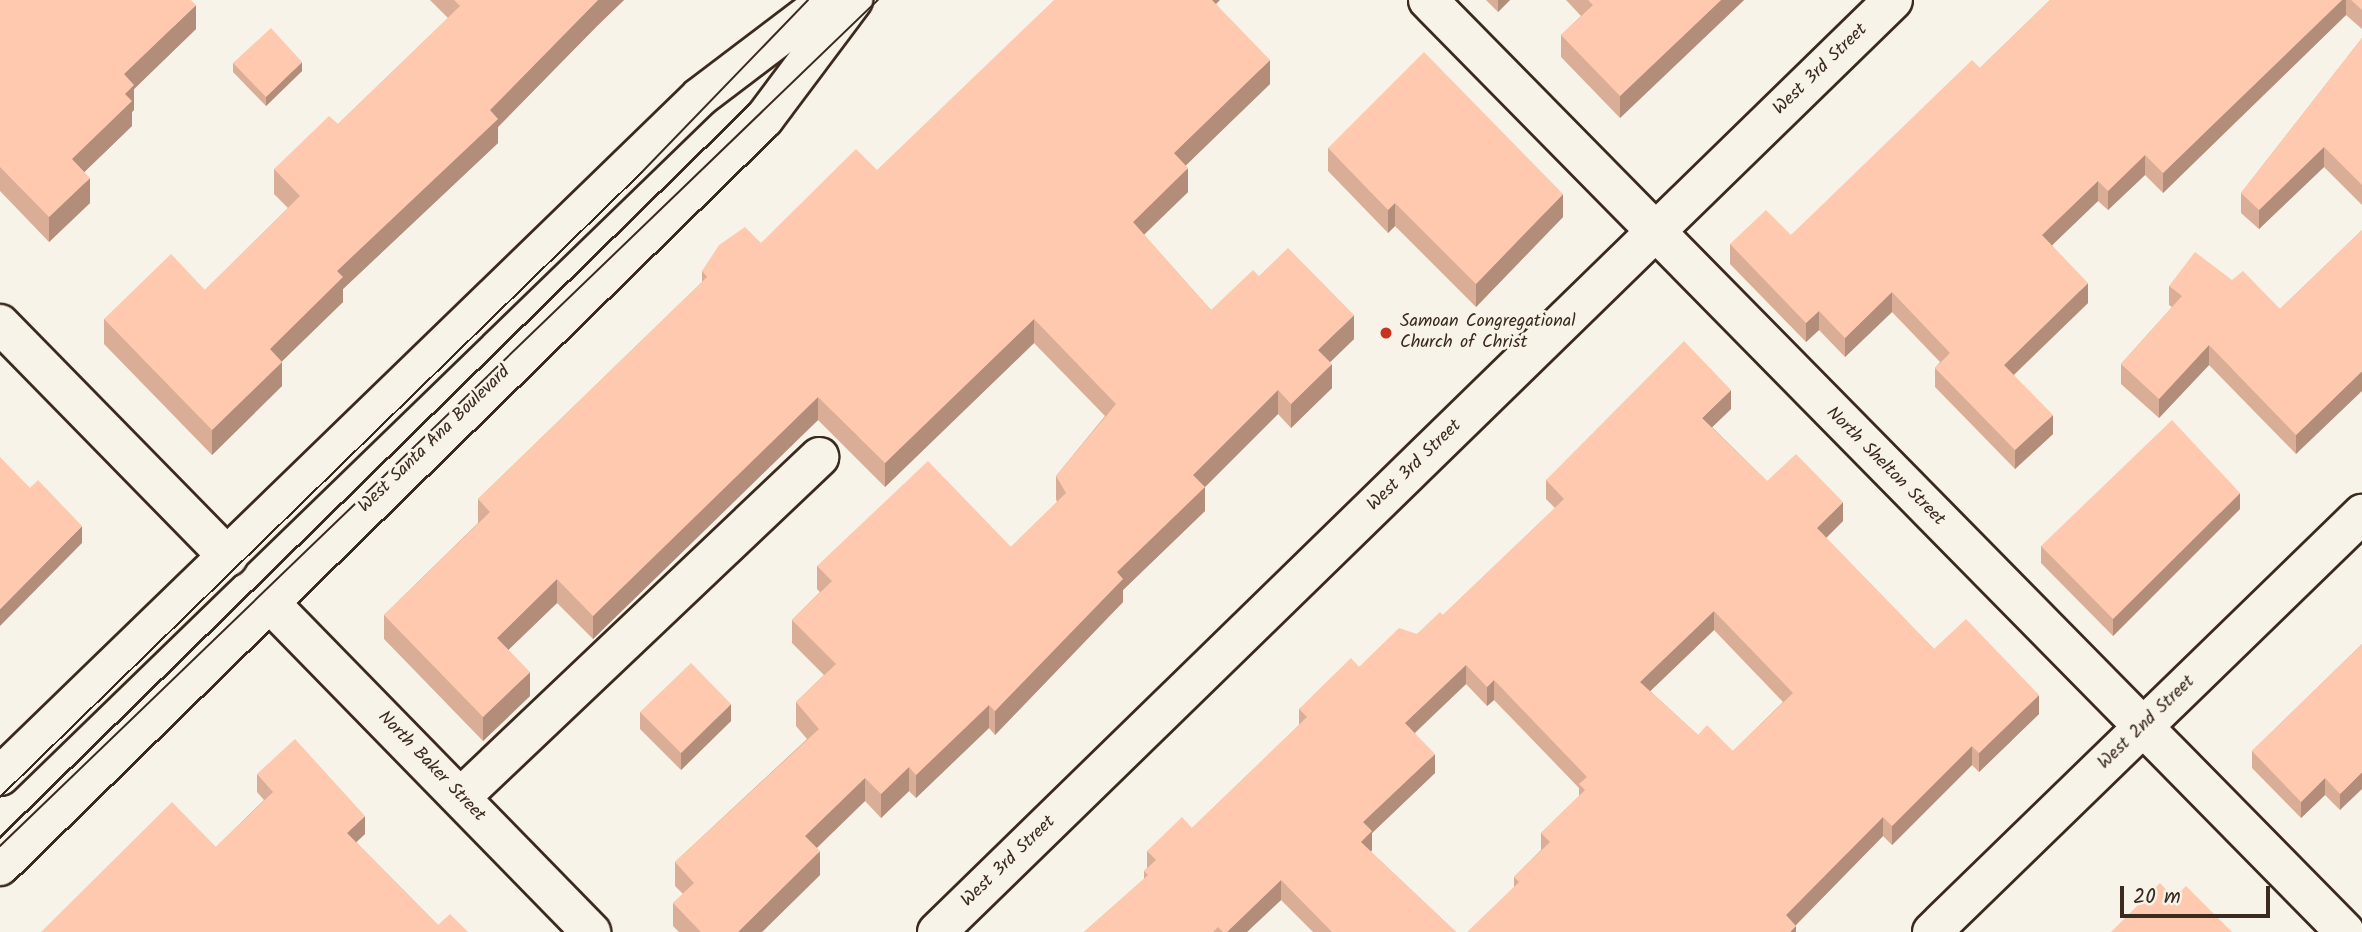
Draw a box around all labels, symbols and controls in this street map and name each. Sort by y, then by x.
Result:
street label: West 3rd Street [1770,20,1872,120]
place label: Samoan Congregational Church of Christ [1400,312,1576,354]
marker: Samoan Congregational Church of Christ [1378,325,1394,341]
street label: West Santa Ana Boulevard [355,362,515,518]
street label: North Shelton Street [1821,403,1949,531]
street label: West 3rd Street [1364,416,1466,516]
street label: West 2nd Street [2094,671,2200,775]
street label: North Baker Street [373,707,489,827]
street label: West 3rd Street [958,812,1060,912]
scale bar [2124,872,2274,916]
text: 20 m [2133,881,2181,914]

